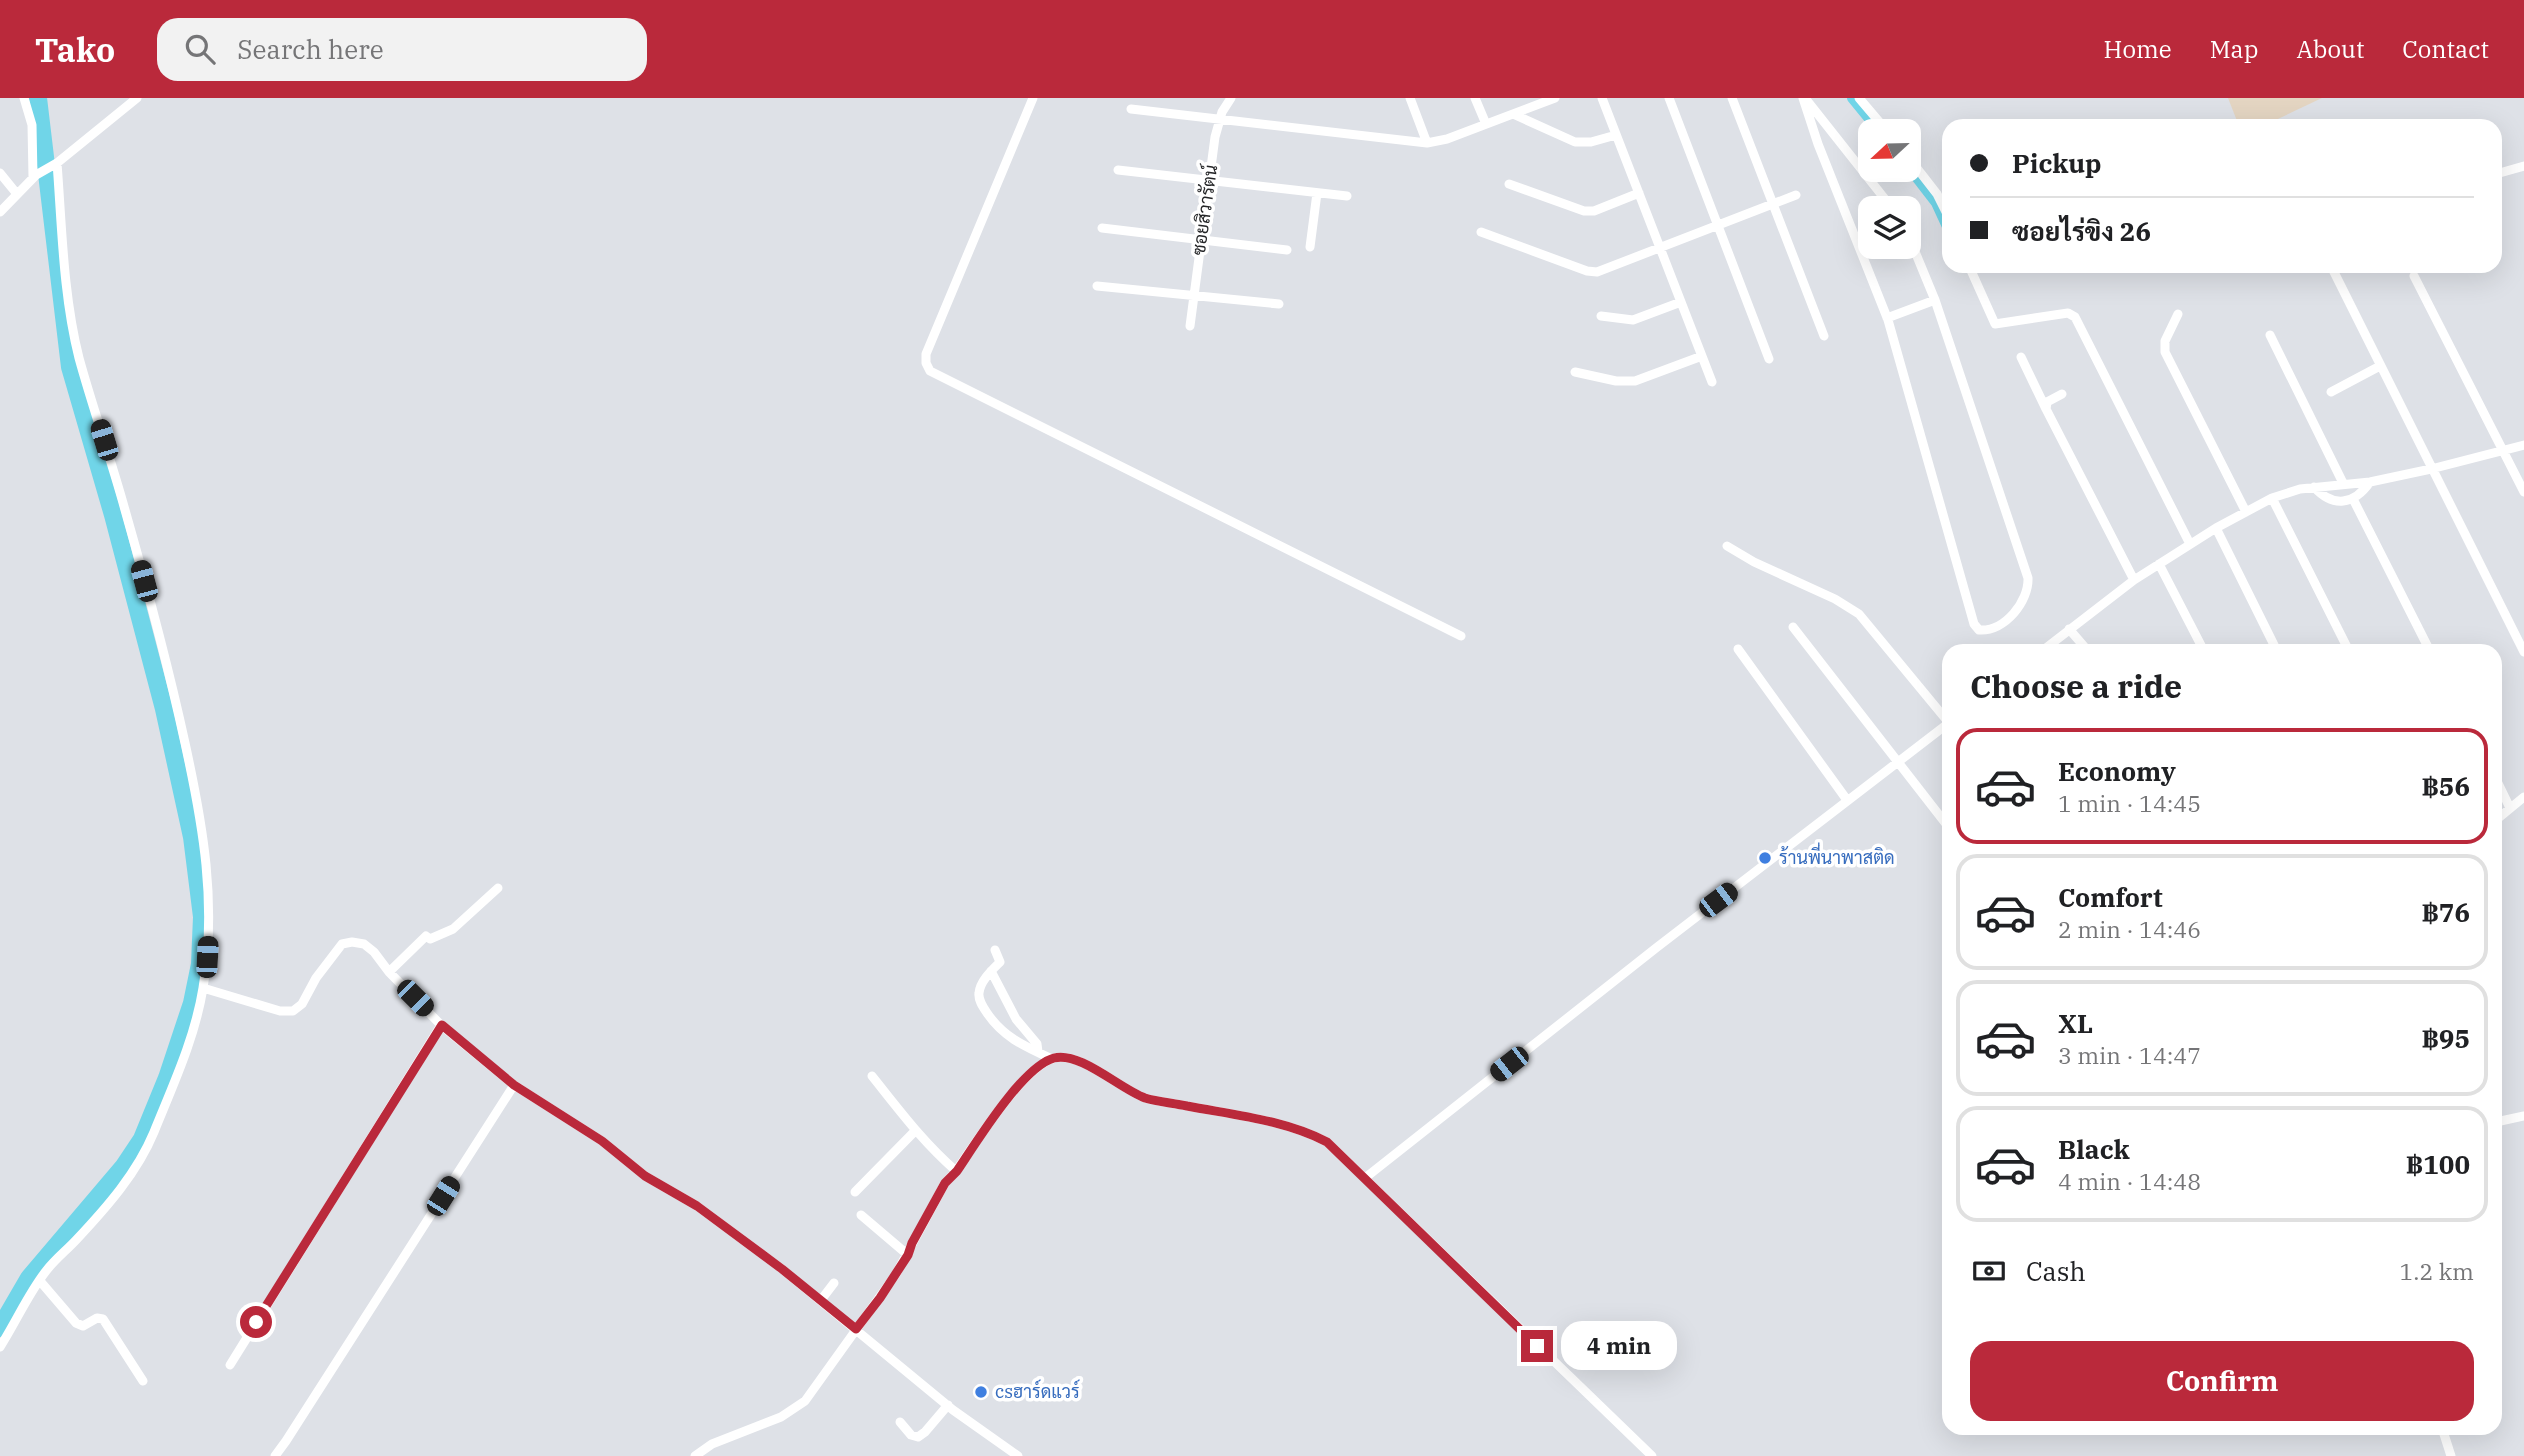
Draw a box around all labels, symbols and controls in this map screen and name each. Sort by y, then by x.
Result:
search box [157,18,647,81]
text: Tako [35,28,115,71]
icon: search [181,30,219,68]
text: Search here [237,32,384,66]
text: Home [2104,33,2172,65]
text: Map [2210,33,2258,65]
text: About [2296,33,2364,65]
text: Contact [2402,33,2489,65]
north arrow [1858,119,1922,182]
map controls [1858,119,1921,259]
text: Pickup [2012,146,2102,180]
street label: ซอยสิวารัตน์ [1186,163,1222,257]
button: layers [1858,196,1921,259]
text: ซอยไร่ขิง 26 [2012,214,2151,248]
car [88,417,121,463]
car [129,558,160,604]
text: Choose a ride [1970,665,2182,707]
text: Economy [2058,754,2176,788]
icon: car [1974,755,2037,818]
text: ฿56 [2421,769,2470,803]
text: 1 min · 14:45 [2058,788,2201,818]
place label: ร้านพี่นาพาสติด [1779,842,1895,869]
marker: ร้านพี่นาพาสติด [1757,850,1773,866]
car [1695,879,1742,921]
text: Comfort [2058,880,2163,914]
icon: car [1974,881,2037,944]
text: ฿76 [2421,895,2470,929]
text: 2 min · 14:46 [2058,914,2201,944]
car [196,935,219,979]
car [393,976,438,1020]
text: XL [2058,1006,2093,1040]
icon: car [1974,1007,2037,1070]
text: ฿95 [2421,1021,2470,1055]
text: 3 min · 14:47 [2058,1040,2201,1070]
car [1486,1043,1533,1085]
text: Black [2058,1132,2130,1166]
icon: car [1974,1133,2037,1196]
text: ฿100 [2406,1147,2470,1181]
text: 4 min · 14:48 [2058,1166,2201,1196]
car [423,1173,464,1219]
icon: cash [1970,1252,2008,1290]
text: Cash [2026,1254,2086,1288]
text: 1.2 km [2400,1256,2474,1286]
route start [240,1306,272,1338]
callout: 4 min [1562,1322,1677,1370]
route end [1521,1330,1553,1362]
text: 4 min [1587,1330,1651,1360]
button: Confirm [1970,1341,2474,1421]
place label: csฮาร์ดแวร์ [995,1379,1080,1403]
marker: csฮาร์ดแวร์ [973,1384,989,1400]

